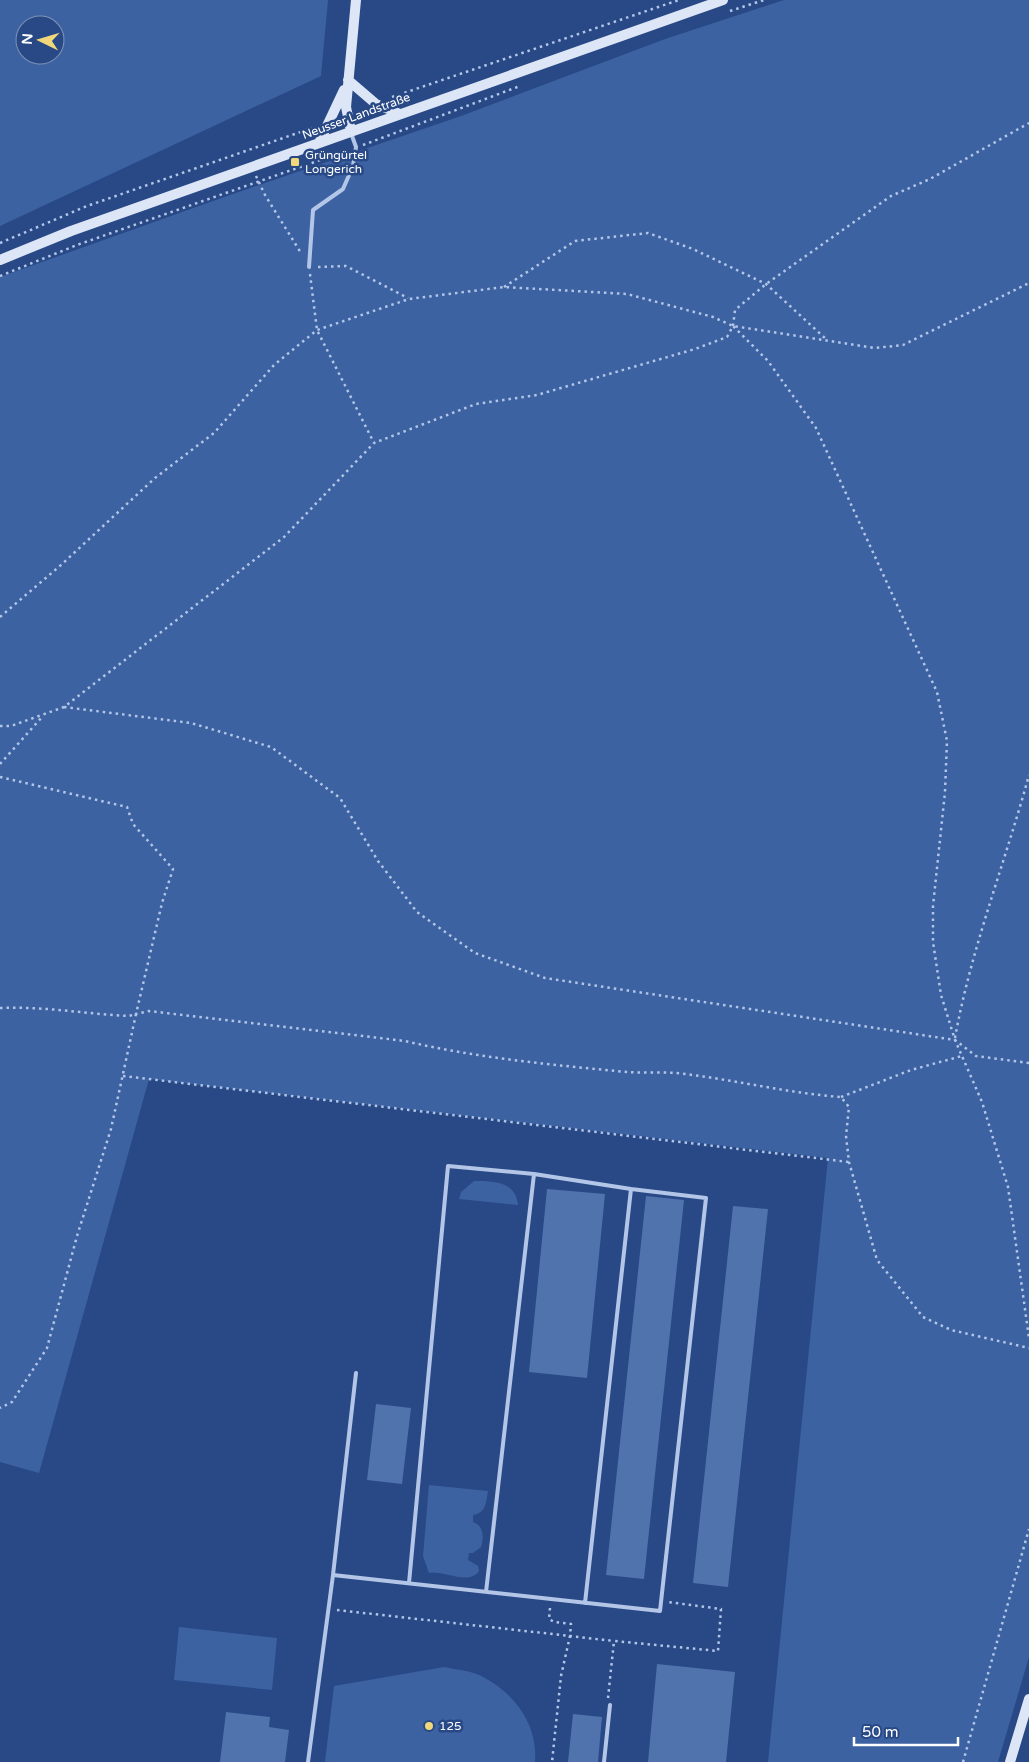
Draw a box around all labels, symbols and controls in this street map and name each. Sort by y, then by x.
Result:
north arrow [15,15,65,65]
text: N [19,33,37,45]
street label: Neusser Landstraße [300,90,412,142]
place label: Grüngürtel Longerich [305,148,367,176]
marker: Grüngürtel Longerich [289,156,301,168]
scale bar [854,1714,958,1746]
place label: 125 [439,1719,462,1733]
marker: 125 [423,1720,435,1732]
text: 50 m [862,1723,899,1741]

